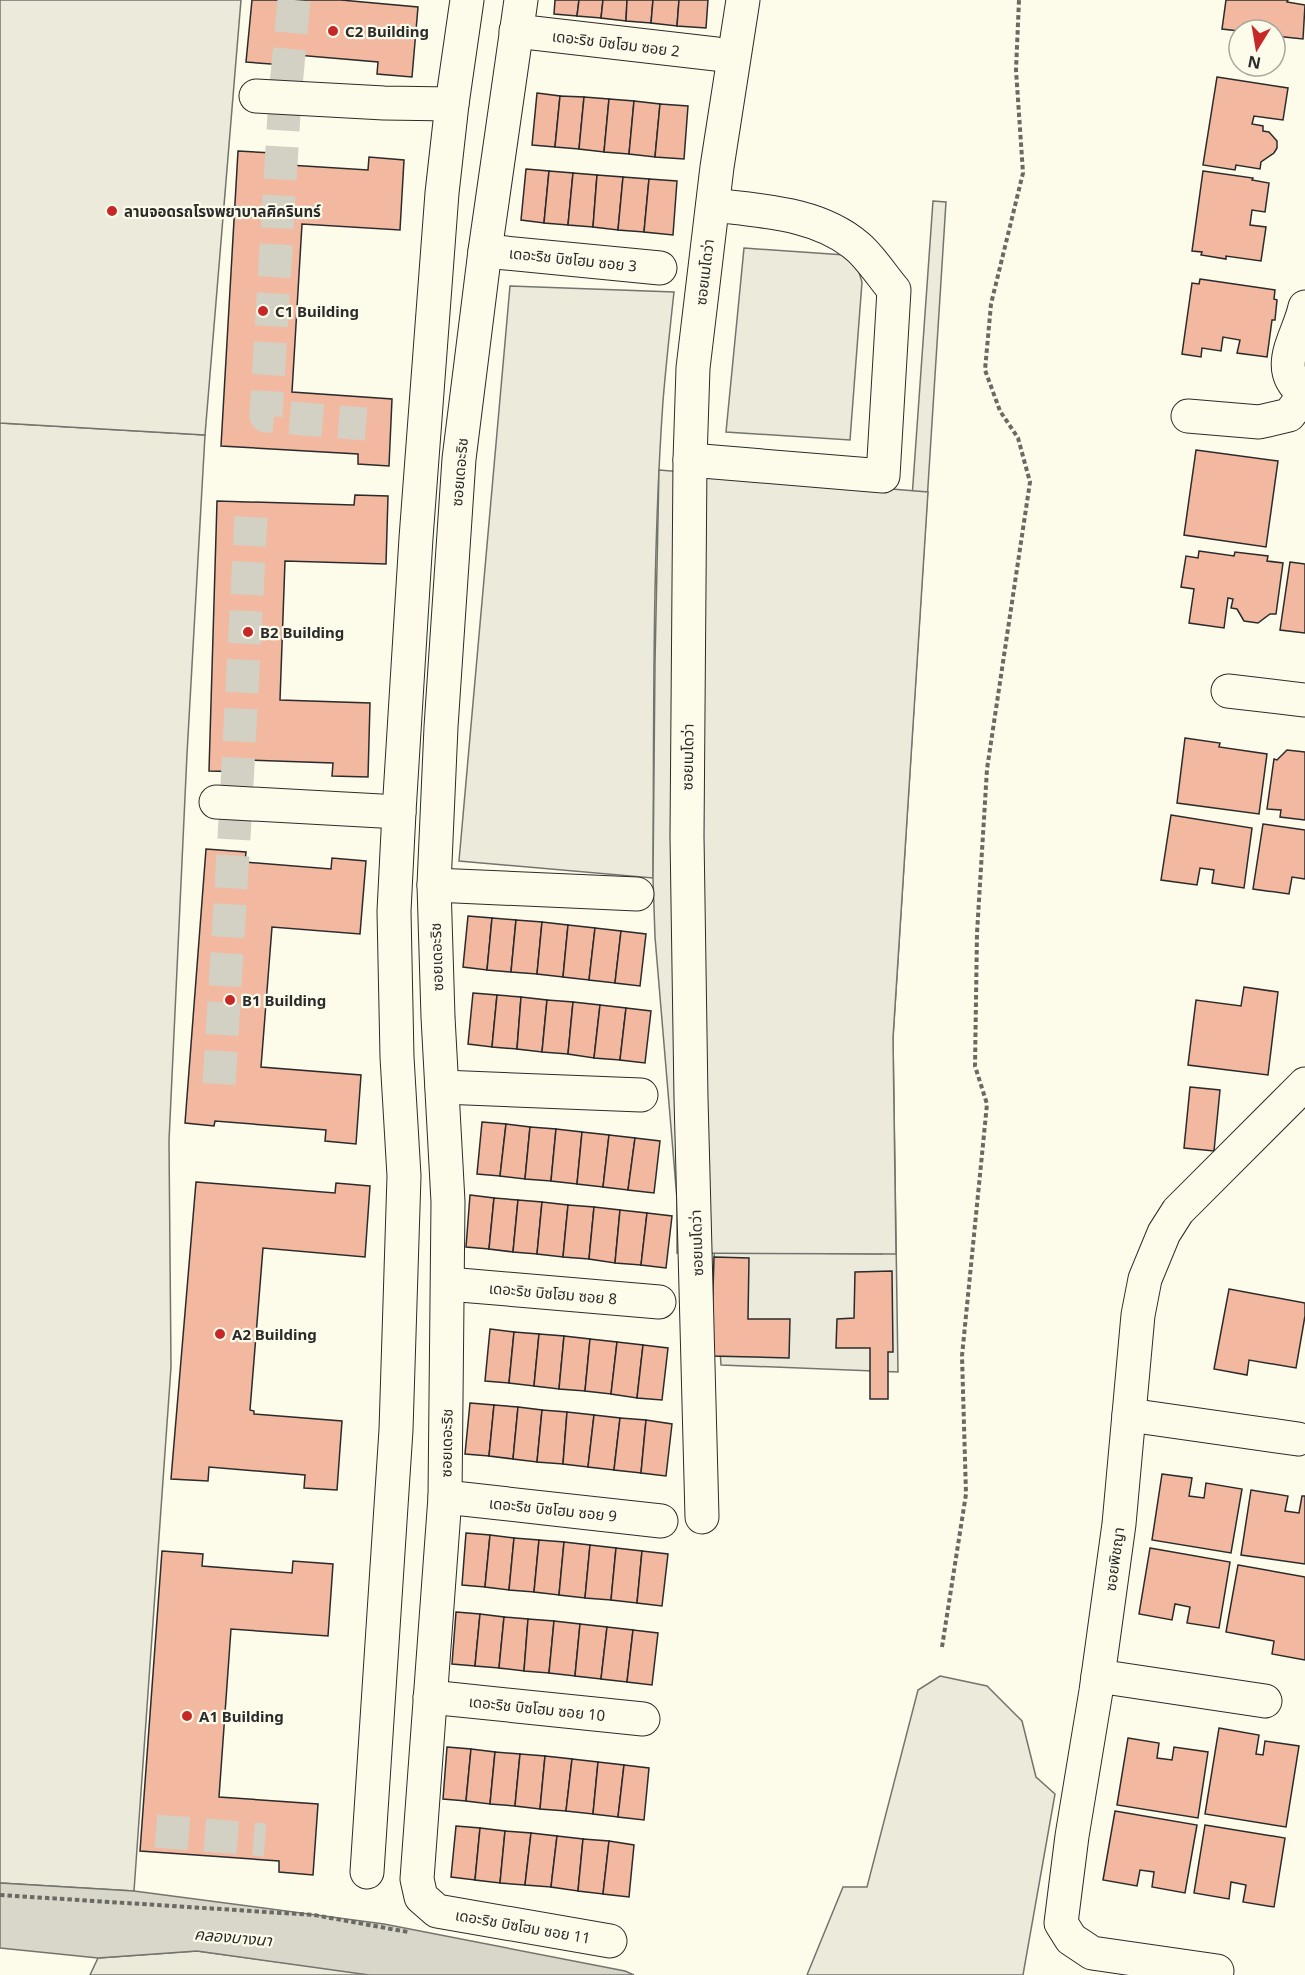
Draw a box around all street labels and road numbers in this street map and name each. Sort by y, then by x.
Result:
street label: เดอะริช บิซโฮม ซอย 2 [551,25,681,61]
street label: ซอยเมโดว่า [690,238,718,306]
street label: เดอะริช บิซโฮม ซอย 3 [508,242,638,276]
street label: ซอยเดอะริช [446,437,472,507]
street label: ซอยเมโดว่า [676,723,698,791]
street label: ซอยเดอะริช [425,922,447,992]
street label: ซอยเมโดว่า [685,1209,707,1277]
street label: เดอะริช บิซโฮม ซอย 8 [488,1277,618,1309]
street label: ซอยเดอะริช [435,1409,457,1477]
street label: เดอะริช บิซโฮม ซอย 9 [488,1492,618,1526]
street label: ซอยพิชญา [1100,1526,1128,1592]
street label: เดอะริช บิซโฮม ซอย 10 [468,1691,606,1725]
street label: เดอะริช บิซโฮม ซอย 11 [454,1904,592,1948]

